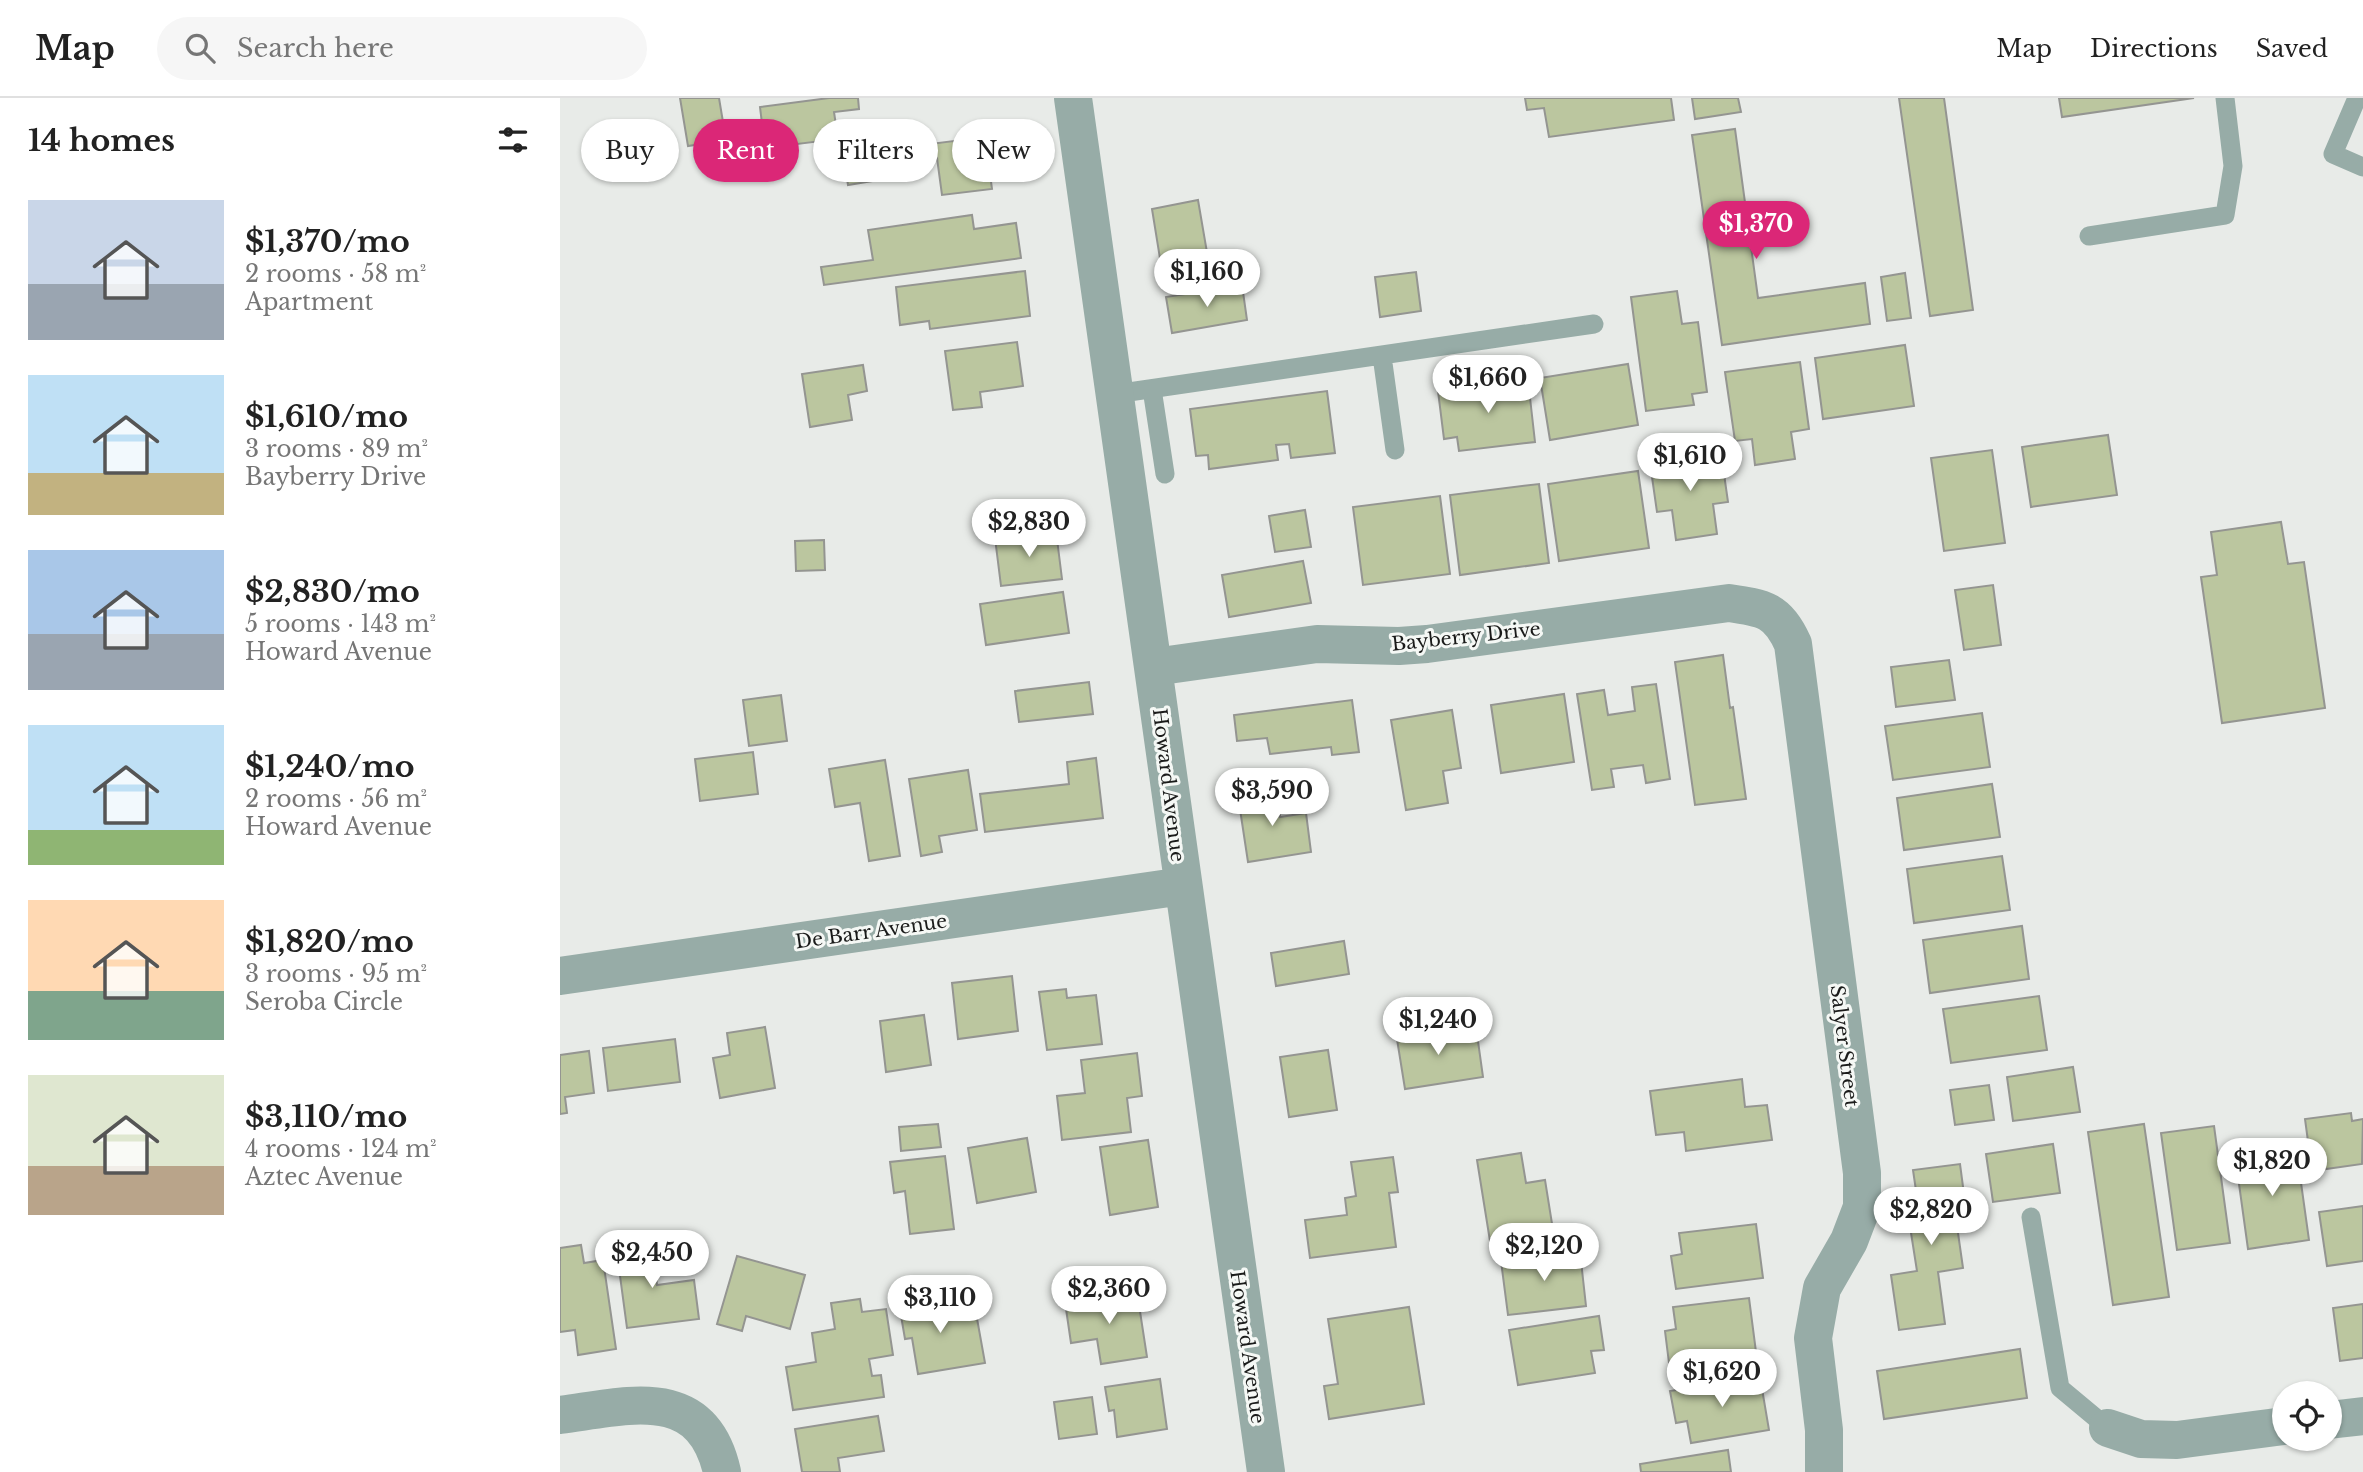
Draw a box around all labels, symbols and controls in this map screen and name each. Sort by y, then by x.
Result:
search box [157,17,647,80]
text: Map [35,28,115,69]
icon: search [181,29,219,67]
text: Search here [237,32,394,64]
text: Map [1996,34,2052,63]
text: Directions [2090,34,2218,63]
text: Saved [2256,34,2328,63]
chip: Buy [581,119,679,182]
chip: Rent [693,119,799,182]
chip: Filters [813,119,938,182]
chip: New [952,119,1055,182]
icon: filters [494,121,532,159]
text: 14 homes [28,122,175,159]
pin: $1,370 [1699,202,1813,261]
text: $1,370 [1719,210,1793,238]
text: $1,370/mo [245,223,410,260]
icon: home [84,228,168,312]
pin: $1,160 [1150,250,1264,309]
text: $1,160 [1170,258,1244,286]
text: 2 rooms · 58 m² [245,260,426,288]
text: Apartment [245,288,373,316]
pin: $1,660 [1431,356,1545,415]
text: $1,660 [1449,364,1527,392]
text: $1,610/mo [245,398,408,435]
icon: home [84,403,168,487]
pin: $1,610 [1633,434,1747,493]
text: 3 rooms · 89 m² [245,435,428,463]
text: $1,610 [1653,442,1727,470]
text: Bayberry Drive [245,463,426,491]
pin: $2,830 [972,500,1086,559]
text: $2,830 [988,508,1070,536]
text: $2,830/mo [245,573,420,610]
icon: home [84,578,168,662]
text: 5 rooms · 143 m² [245,610,436,638]
street label: Bayberry Drive [1390,617,1542,656]
text: Howard Avenue [245,638,432,666]
street label: Howard Avenue [1148,707,1189,863]
text: $1,240/mo [245,748,415,785]
icon: home [84,753,168,837]
pin: $3,590 [1215,768,1329,828]
text: $3,590 [1231,777,1313,805]
text: 2 rooms · 56 m² [245,785,427,813]
text: Howard Avenue [245,813,432,841]
street label: De Barr Avenue [794,909,948,954]
text: $1,820/mo [245,923,414,960]
icon: home [84,928,168,1012]
text: 3 rooms · 95 m² [245,960,427,988]
street label: Salyer Street [1826,984,1863,1109]
text: Seroba Circle [245,988,403,1016]
pin: $1,240 [1381,998,1495,1057]
text: $1,240 [1399,1006,1477,1034]
text: $3,110/mo [245,1098,407,1135]
icon: home [84,1103,168,1187]
text: 4 rooms · 124 m² [245,1135,436,1163]
pin: $1,820 [2215,1138,2329,1198]
text: $1,820 [2233,1147,2311,1175]
text: Aztec Avenue [245,1163,403,1191]
pin: $2,820 [1874,1188,1988,1247]
text: $2,820 [1890,1196,1972,1224]
pin: $2,120 [1487,1224,1601,1283]
pin: $2,450 [595,1230,709,1290]
text: $2,120 [1505,1232,1583,1260]
text: $2,450 [611,1239,693,1267]
pin: $2,360 [1052,1266,1166,1326]
street label: Howard Avenue [1225,1269,1270,1425]
text: $2,360 [1067,1275,1151,1303]
pin: $3,110 [883,1276,997,1335]
text: $3,110 [904,1284,976,1312]
pin: $1,620 [1665,1350,1779,1409]
text: $1,620 [1683,1358,1761,1386]
map controls [2272,1381,2342,1451]
button: locate [2272,1381,2342,1451]

